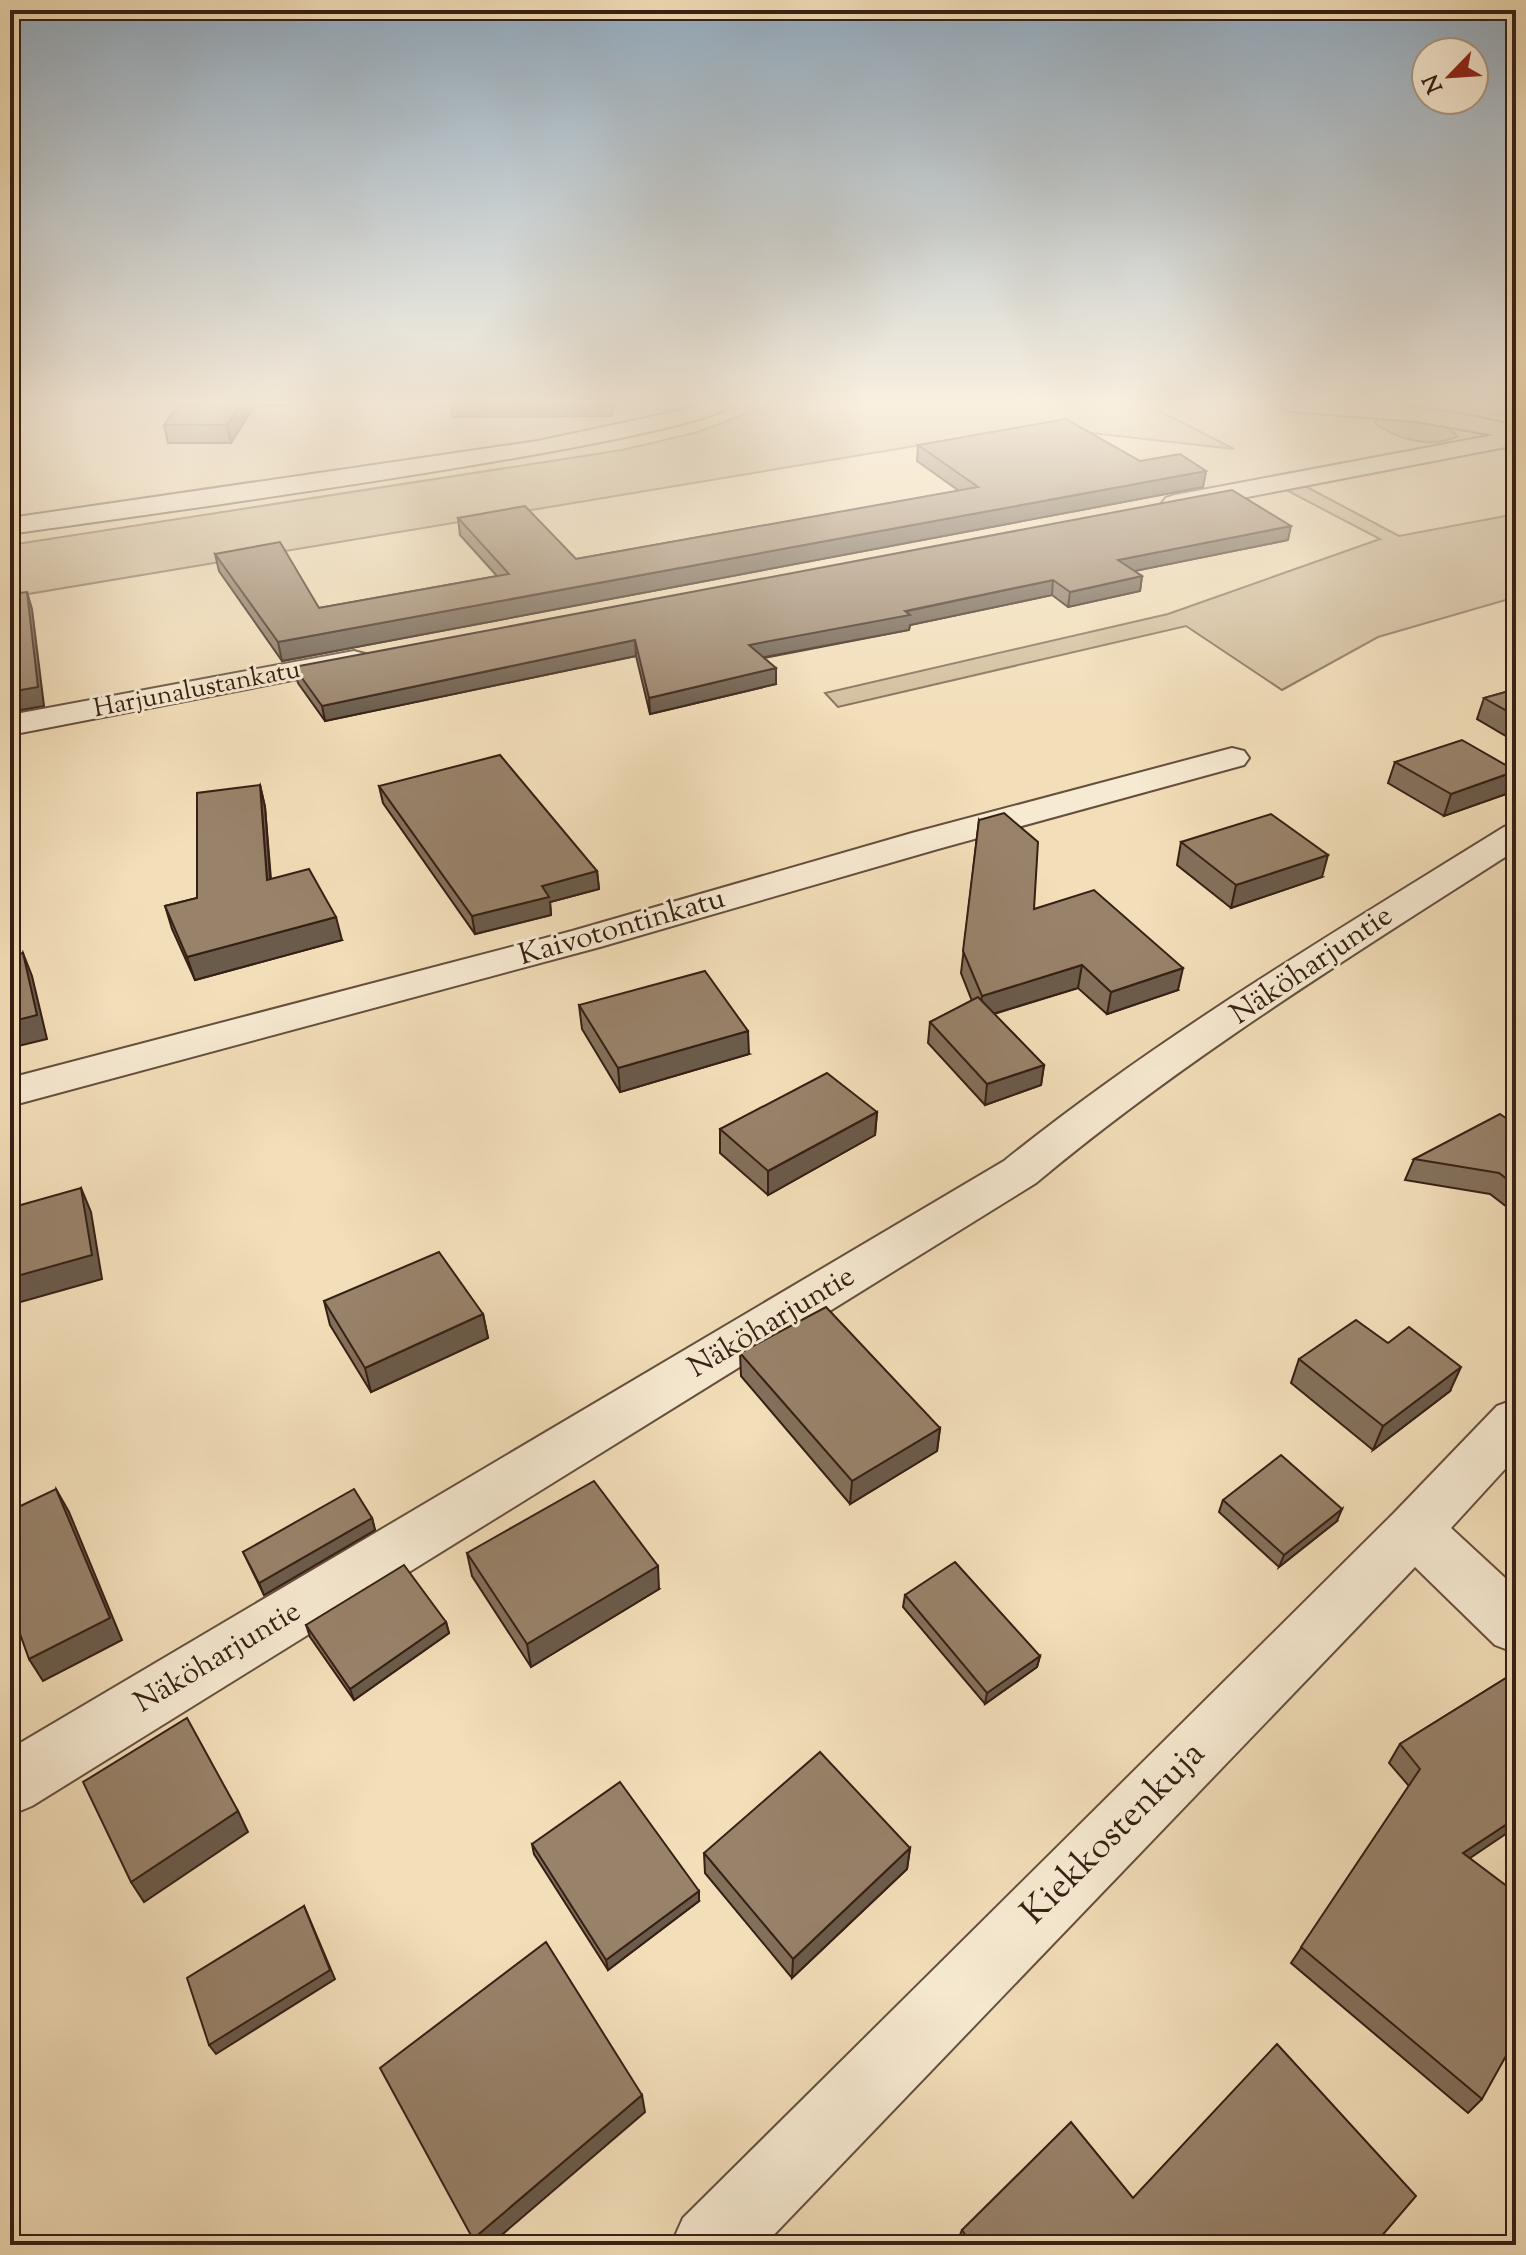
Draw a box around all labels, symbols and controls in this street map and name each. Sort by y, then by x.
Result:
north arrow [1410,36,1490,116]
text: N [1416,68,1453,98]
street label: Harjunalustankatu [91,652,304,728]
street label: Kaivotontinkatu [514,878,730,978]
street label: Näköharjuntie [1222,896,1402,1036]
street label: Näköharjuntie [680,1256,864,1390]
street label: Näköharjuntie [126,1591,310,1725]
street label: Kiekkostenkuja [1010,1730,1218,1938]

